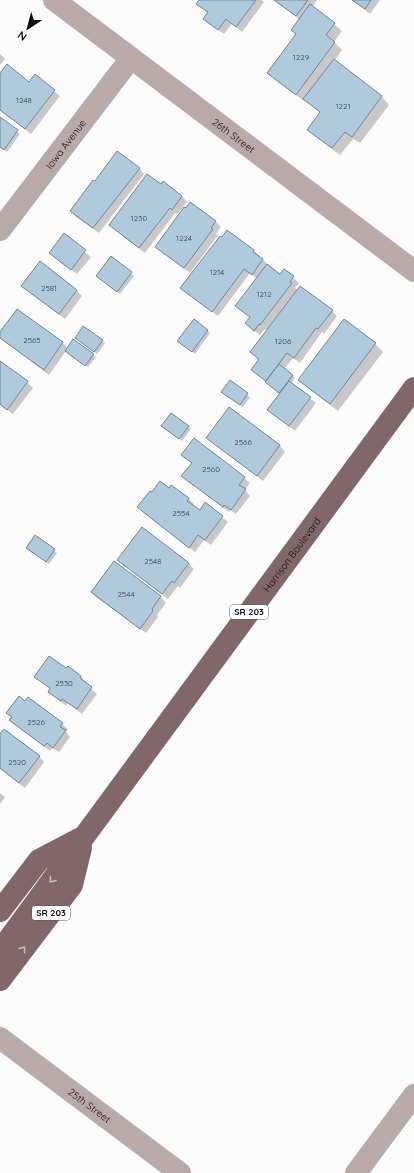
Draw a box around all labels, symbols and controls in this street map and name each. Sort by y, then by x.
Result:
north arrow [8,8,48,48]
text: N [15,28,30,44]
house number: 1229 [293,52,310,62]
house number: 1248 [16,95,32,105]
house number: 1221 [336,101,350,111]
street label: 26th Street [210,115,258,156]
street label: Iowa Avenue [43,117,89,172]
house number: 1230 [131,213,147,223]
house number: 1224 [176,233,192,243]
house number: 1214 [210,267,224,277]
house number: 2581 [41,283,57,293]
house number: 1212 [257,289,272,299]
house number: 2565 [23,335,41,345]
house number: 1206 [275,336,292,346]
house number: 2566 [234,437,252,447]
house number: 2560 [202,464,220,474]
house number: 2554 [172,508,190,518]
street label: Harrison Boulevard [260,515,324,595]
house number: 2548 [144,556,162,566]
house number: 2544 [117,589,135,599]
road number: SR 203 [230,605,268,619]
house number: 2530 [55,678,73,688]
house number: 2526 [27,717,45,727]
house number: 2520 [8,757,26,767]
one-way arrow [50,875,57,882]
road number: SR 203 [32,906,70,920]
one-way arrow [19,946,26,953]
street label: 25th Street [65,1085,114,1126]

